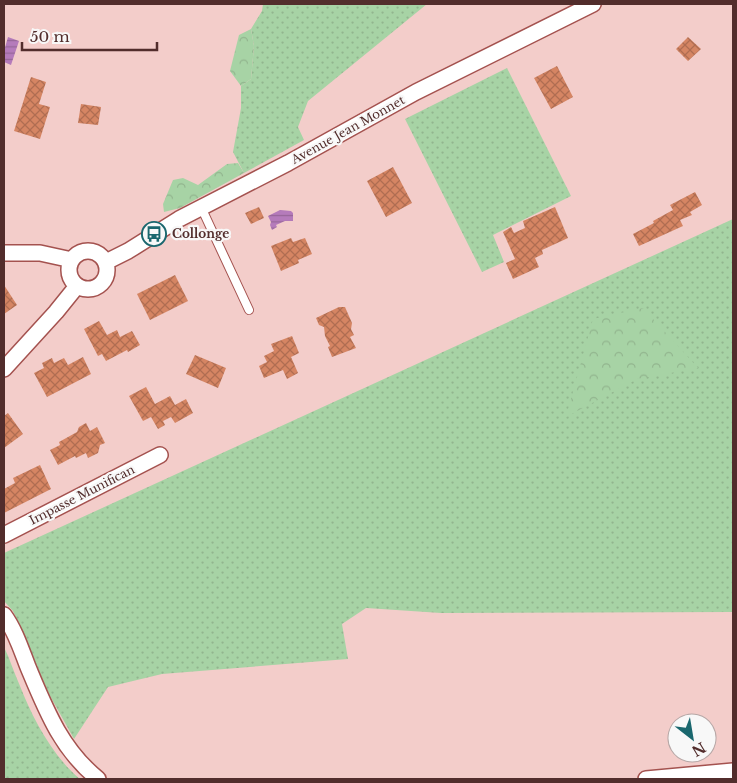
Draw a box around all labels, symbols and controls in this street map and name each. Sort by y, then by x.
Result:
scale bar [22,20,158,52]
text: 50 m [30,27,70,46]
street label: Avenue Jean Monnet [288,92,407,167]
bus stop icon: Collonge [141,221,167,247]
place label: Collonge [172,226,229,241]
street label: Impasse Munifican [27,461,137,528]
north arrow [667,713,717,763]
text: N [688,738,709,760]

